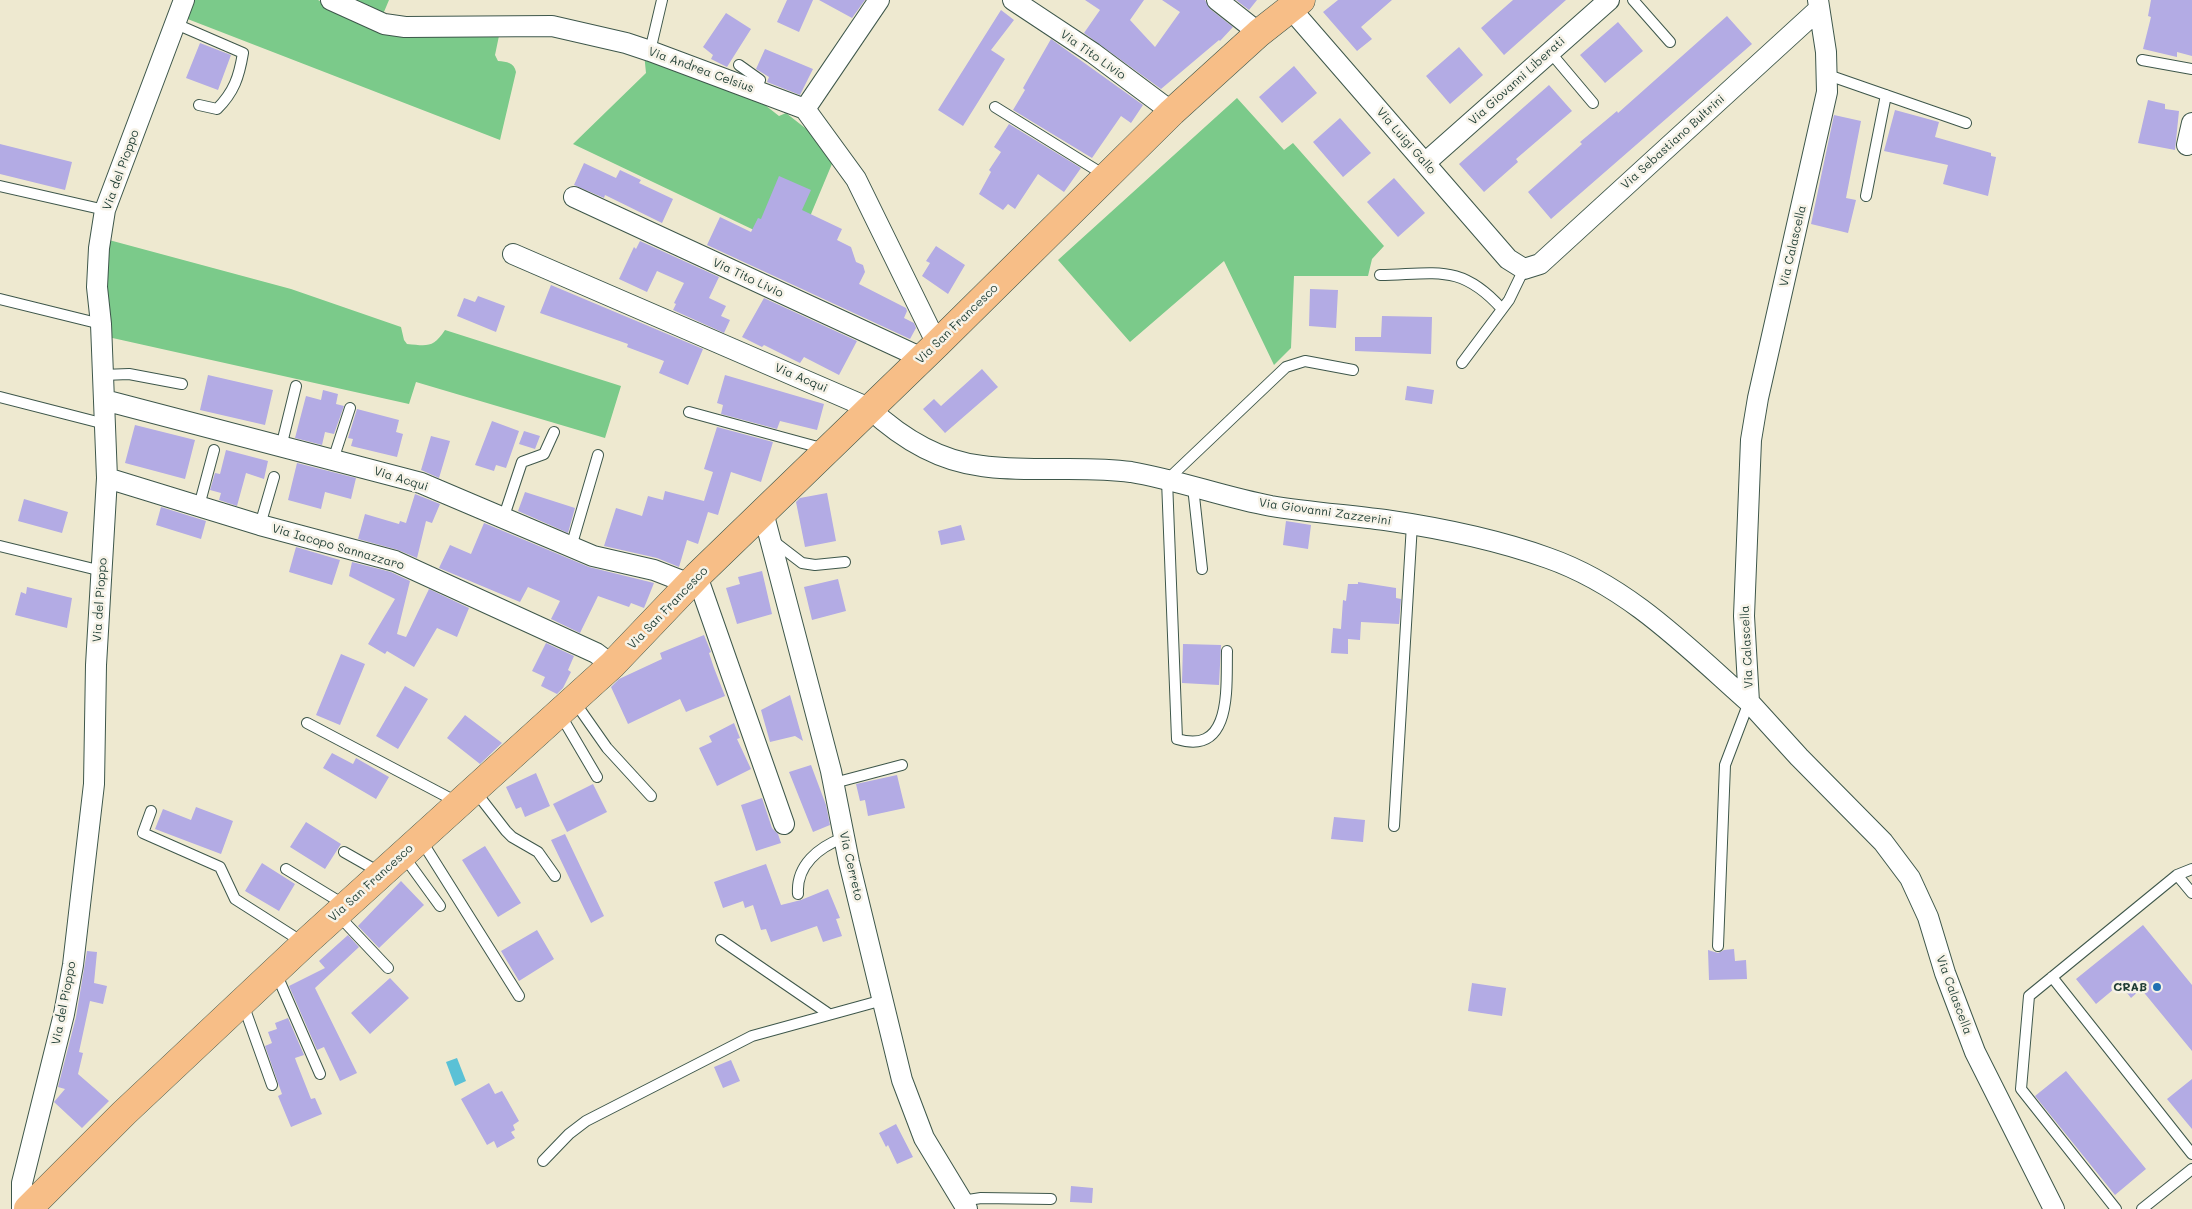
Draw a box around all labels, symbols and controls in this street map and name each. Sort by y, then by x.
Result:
street label: Via Tito Livio [1058,27,1128,83]
street label: Via Giovanni Liberati [1466,34,1568,128]
street label: Via Andrea Celsius [646,44,756,96]
street label: Via Sebastiano Bultrini [1618,92,1728,192]
street label: Via Luigi Gallo [1373,105,1439,177]
street label: Via del Pioppo [100,128,142,212]
street label: Via Calascella [1777,204,1809,288]
street label: Via Tito Livio [710,255,786,301]
street label: Via San Francesco [913,281,1001,367]
street label: Via Acqui [772,360,830,396]
street label: Via Acqui [372,464,430,494]
street label: Via Giovanni Zazzerini [1258,496,1392,528]
street label: Via Iacopo Sannazzaro [270,521,406,573]
street label: Via del Pioppo [90,557,110,643]
street label: Via San Francesco [625,564,711,652]
street label: Via Calascella [1738,605,1756,689]
street label: Via Cerreto [836,830,866,902]
street label: Via San Francesco [326,841,416,925]
street label: Via Calascella [1933,954,1975,1036]
street label: Via del Pioppo [49,960,79,1046]
place label: CRAB [2113,980,2147,994]
marker: CRAB [2151,981,2163,993]

